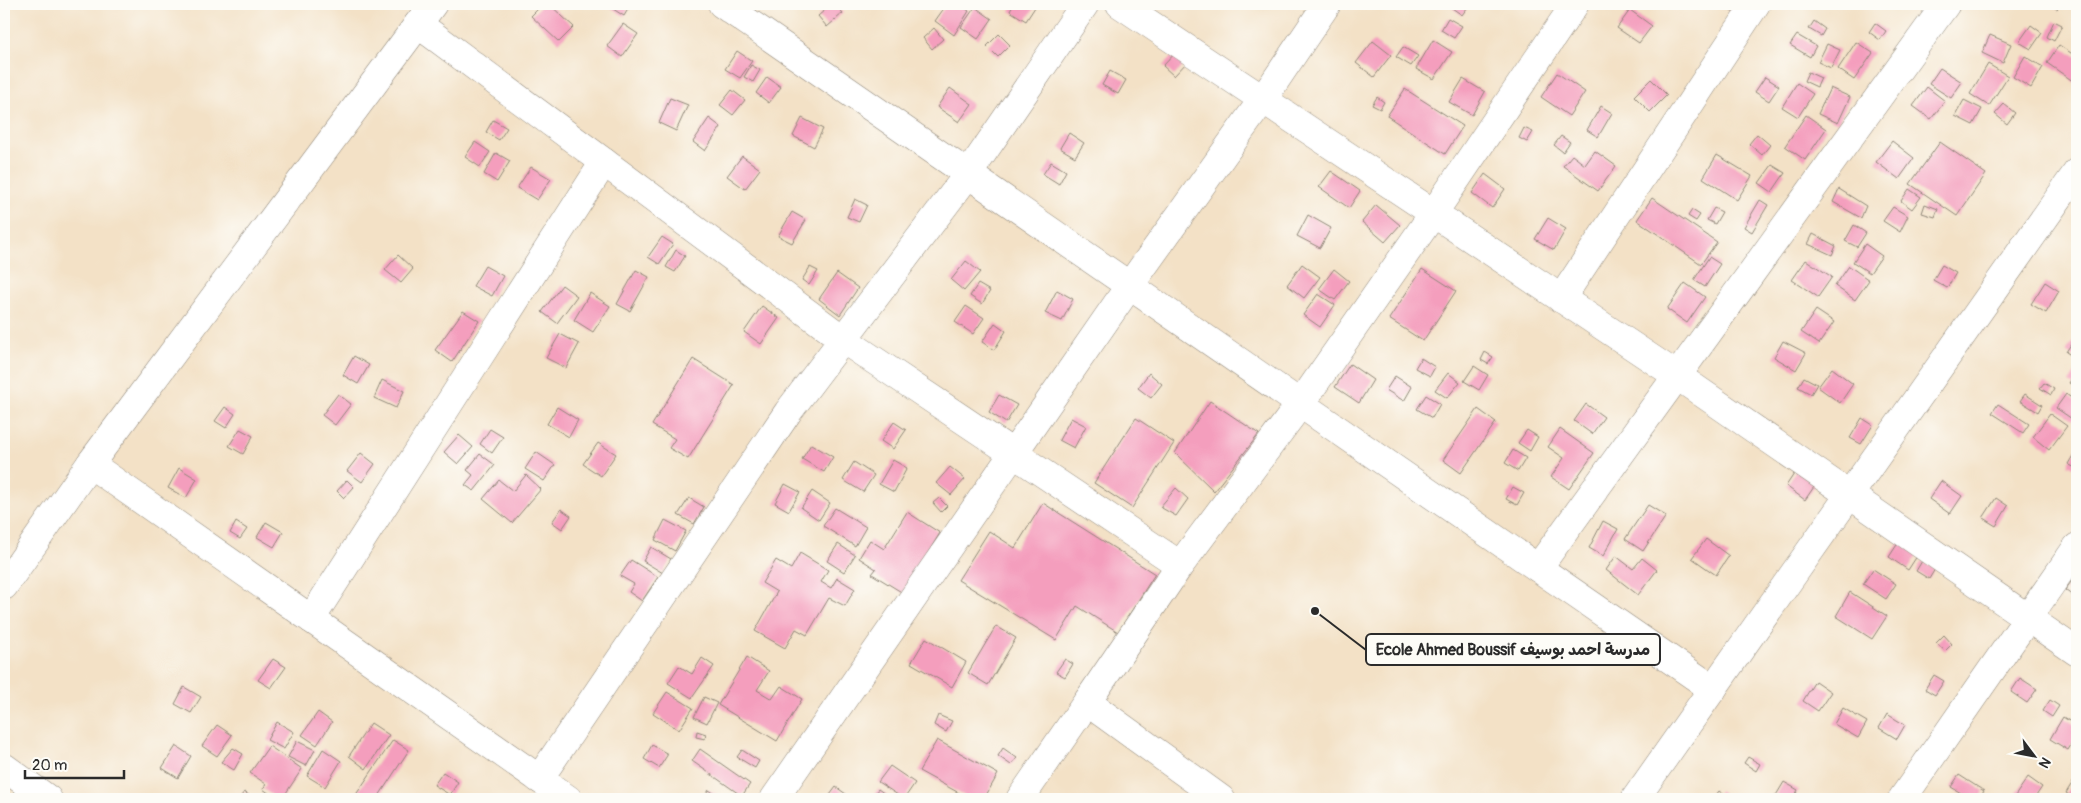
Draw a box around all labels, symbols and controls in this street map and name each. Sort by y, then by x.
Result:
callout: Ecole Ahmed Boussif مدرسة احمد بوسيف [1366,634,1660,665]
text: Ecole Ahmed Boussif مدرسة احمد بوسيف [1376,640,1650,660]
north arrow [2008,730,2058,780]
scale bar [25,748,124,780]
text: N [2035,754,2054,771]
text: 20 m [32,756,67,775]

